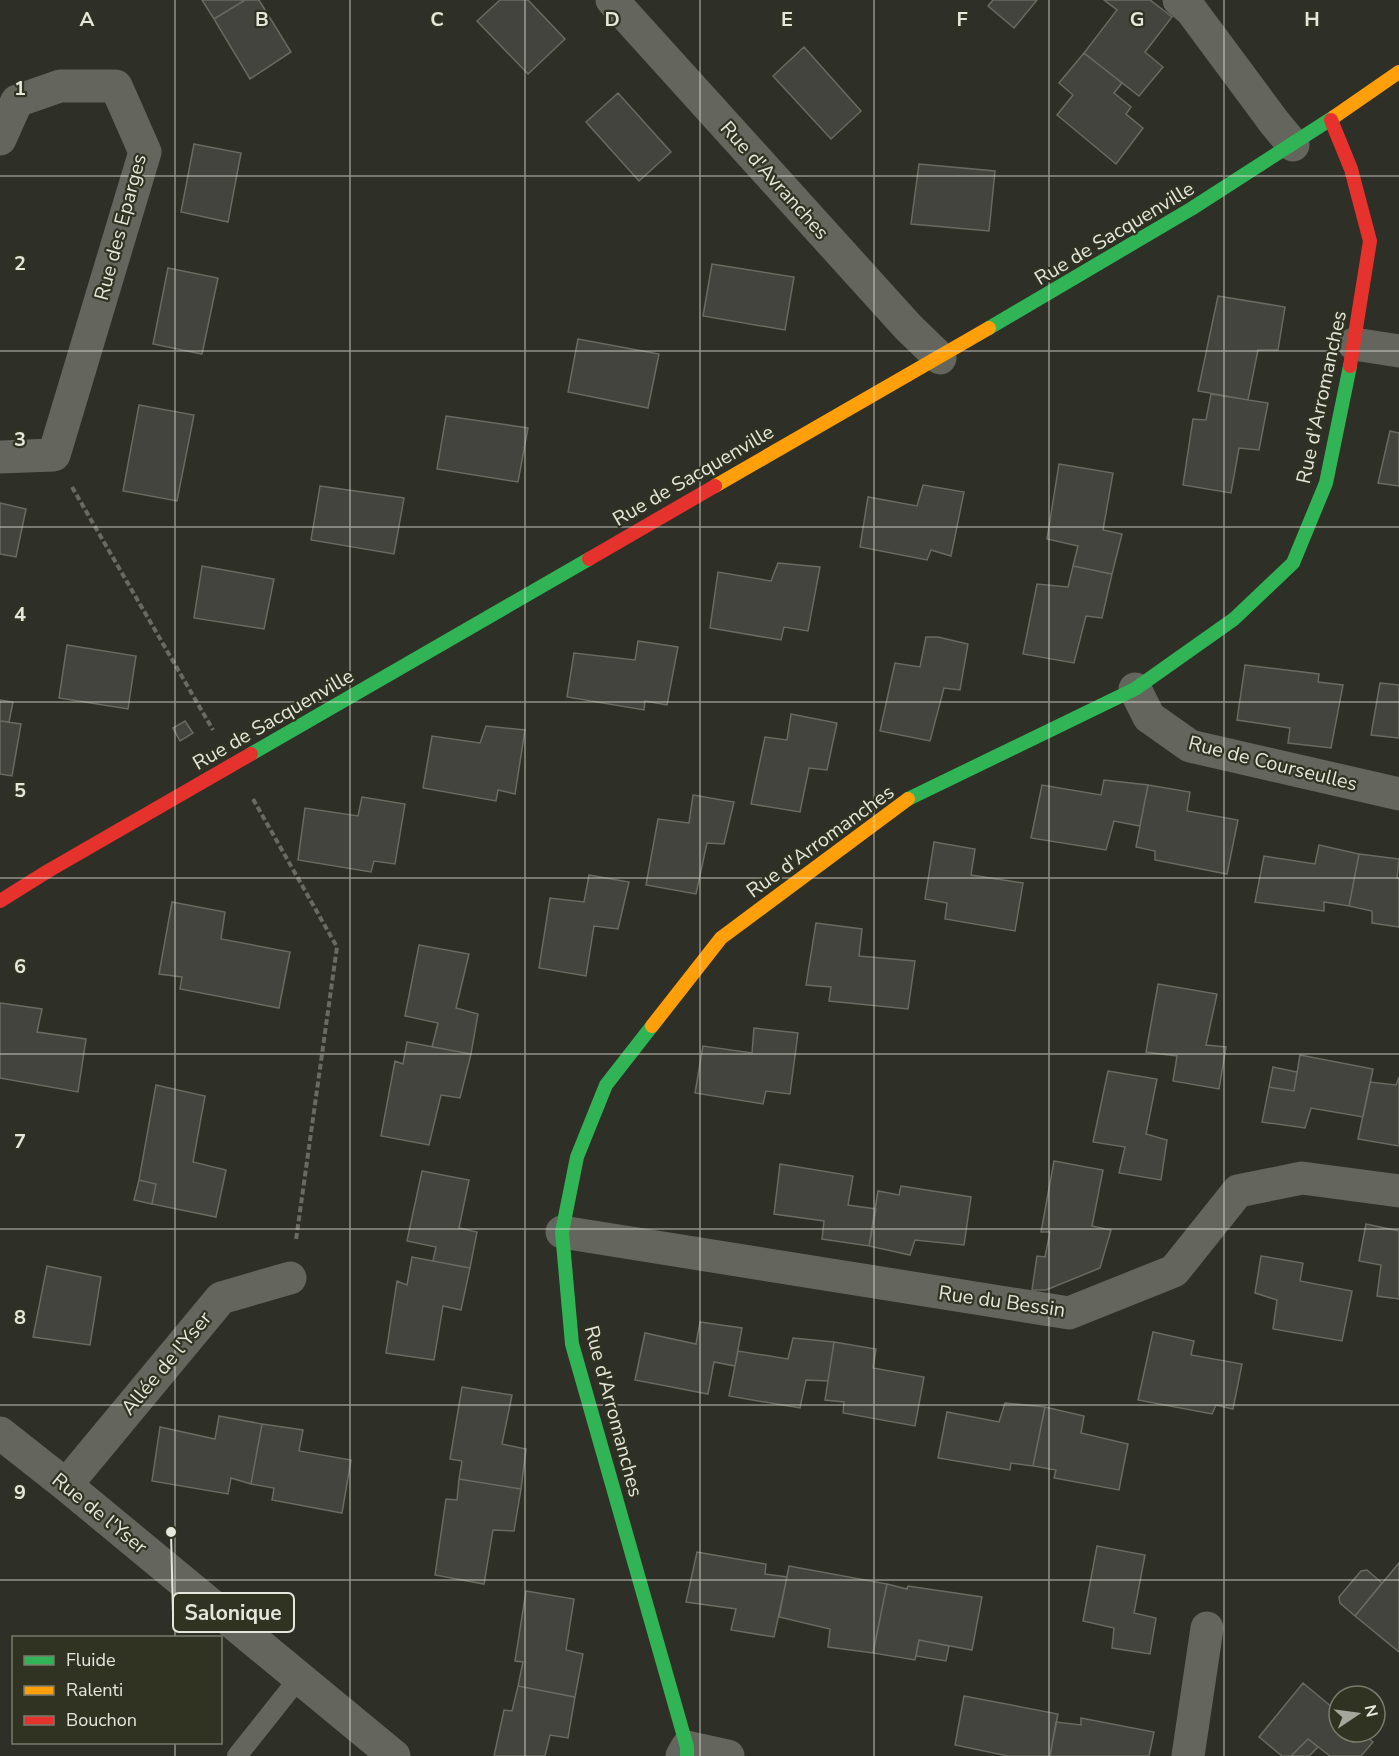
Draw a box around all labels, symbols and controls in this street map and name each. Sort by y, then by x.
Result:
text: A [80,6,95,33]
text: B [255,6,269,33]
text: C [430,6,444,33]
text: D [604,6,620,33]
text: E [781,6,793,33]
text: F [956,6,968,33]
text: G [1130,6,1144,33]
text: H [1304,6,1320,33]
text: 1 [14,75,26,102]
street label: Rue d'Avranches [714,115,835,245]
street label: Rue des Eparges [88,151,153,303]
street label: Rue de Sacquenville [1029,175,1199,292]
text: 2 [14,250,26,277]
street label: Rue d'Arromanches [1290,308,1353,486]
street label: Rue de Sacquenville [608,418,779,533]
text: 3 [14,426,26,453]
text: 4 [14,601,26,628]
street label: Rue de Sacquenville [188,662,359,777]
street label: Rue de Courseulles [1185,729,1360,798]
text: 5 [14,777,26,804]
street label: Rue d'Arromanches [741,779,900,904]
text: 6 [14,953,26,980]
text: 7 [14,1128,26,1155]
street label: Rue du Bessin [937,1279,1067,1324]
text: 8 [14,1304,26,1331]
street label: Allée de l'Yser [115,1306,218,1421]
street label: Rue d'Arromanches [578,1322,649,1500]
street label: Rue de l'Yser [46,1467,153,1560]
text: 9 [14,1479,26,1506]
callout: Salonique [173,1593,294,1632]
text: Salonique [184,1599,282,1627]
legend [12,1636,222,1744]
text: Fluide [66,1648,116,1672]
text: Ralenti [66,1678,123,1702]
north arrow [1327,1684,1387,1744]
text: N [1359,1703,1383,1719]
text: Bouchon [66,1708,137,1732]

